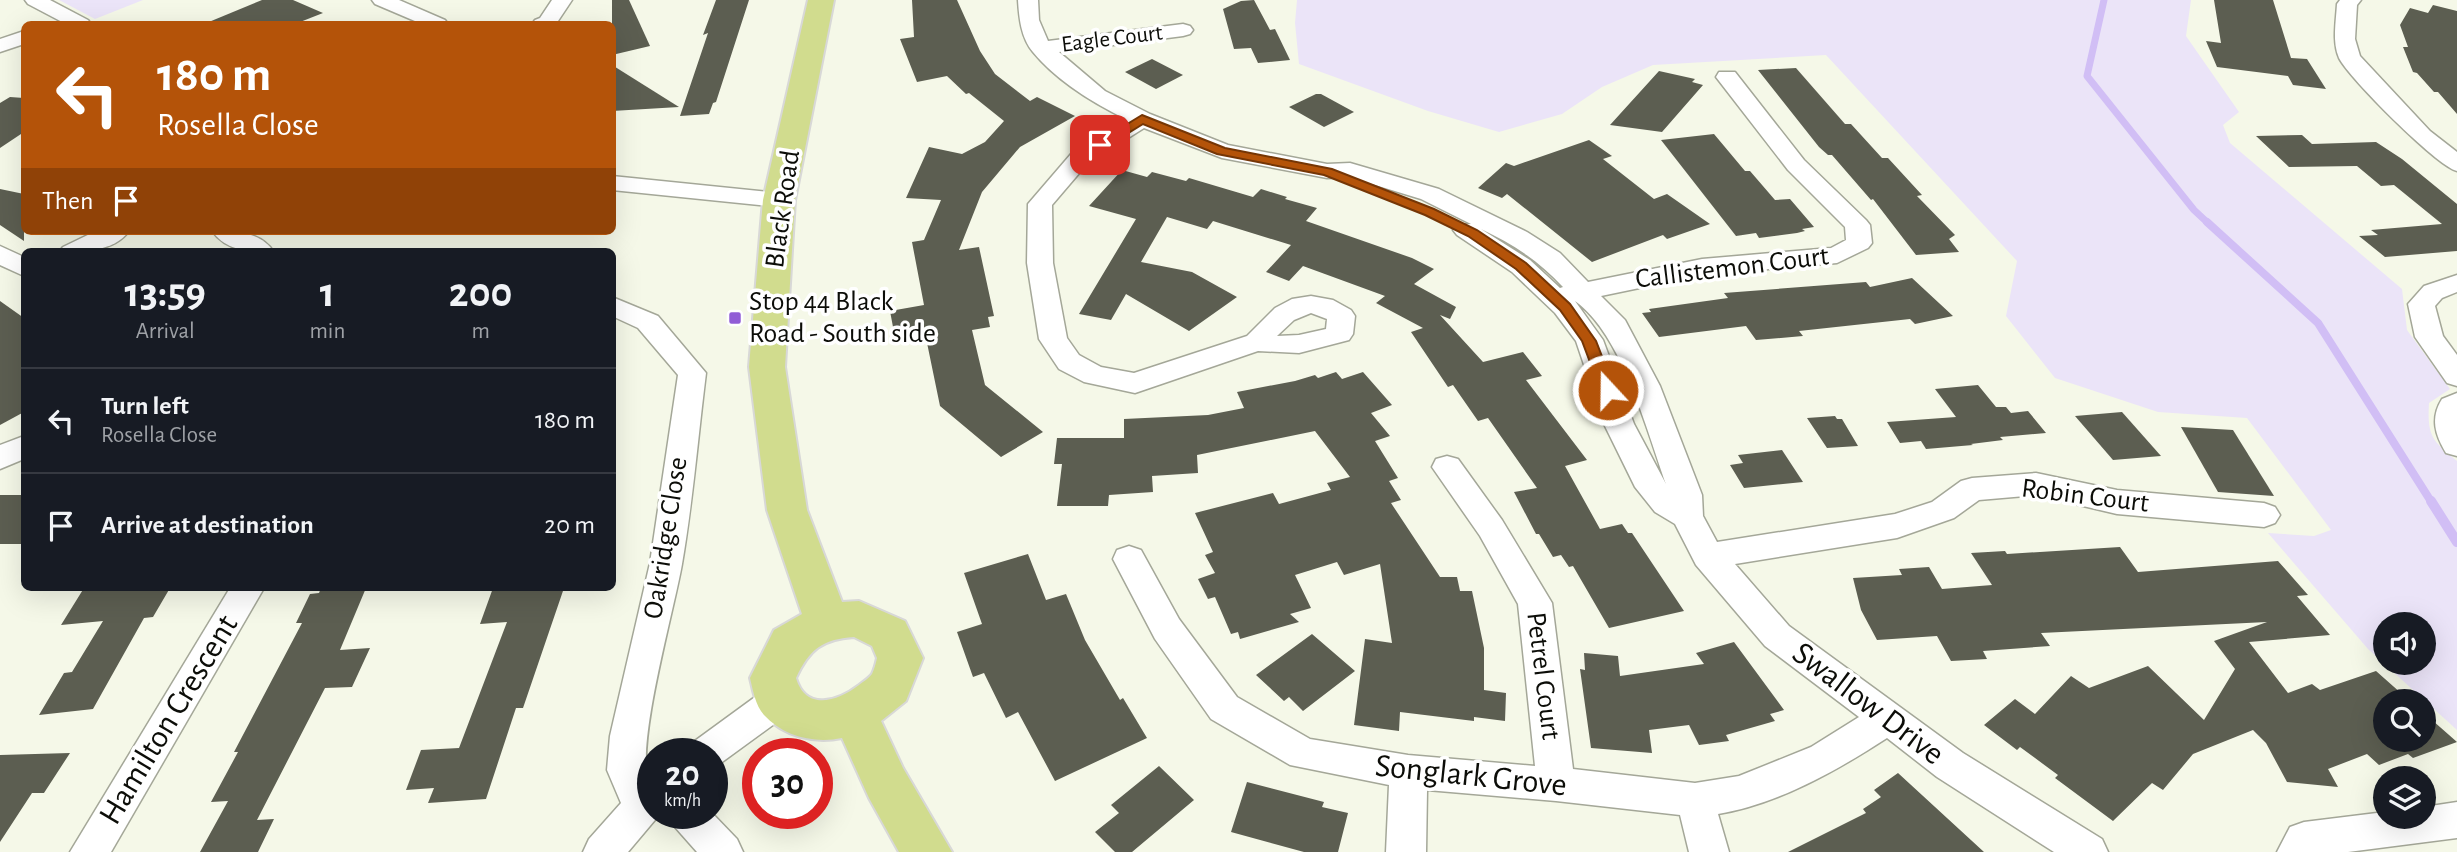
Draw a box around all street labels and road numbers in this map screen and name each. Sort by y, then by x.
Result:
street label: Eagle Court [1060,21,1164,57]
street label: Black Road [761,148,805,270]
street label: Callistemon Court [1634,242,1830,294]
street label: Oakridge Close [639,455,693,621]
street label: Robin Court [2020,474,2150,518]
street label: Hamilton Crescent [94,609,245,830]
street label: Petrel Court [1521,611,1565,741]
street label: Swallow Drive [1786,637,1950,771]
street label: Songlark Grove [1374,750,1568,802]

